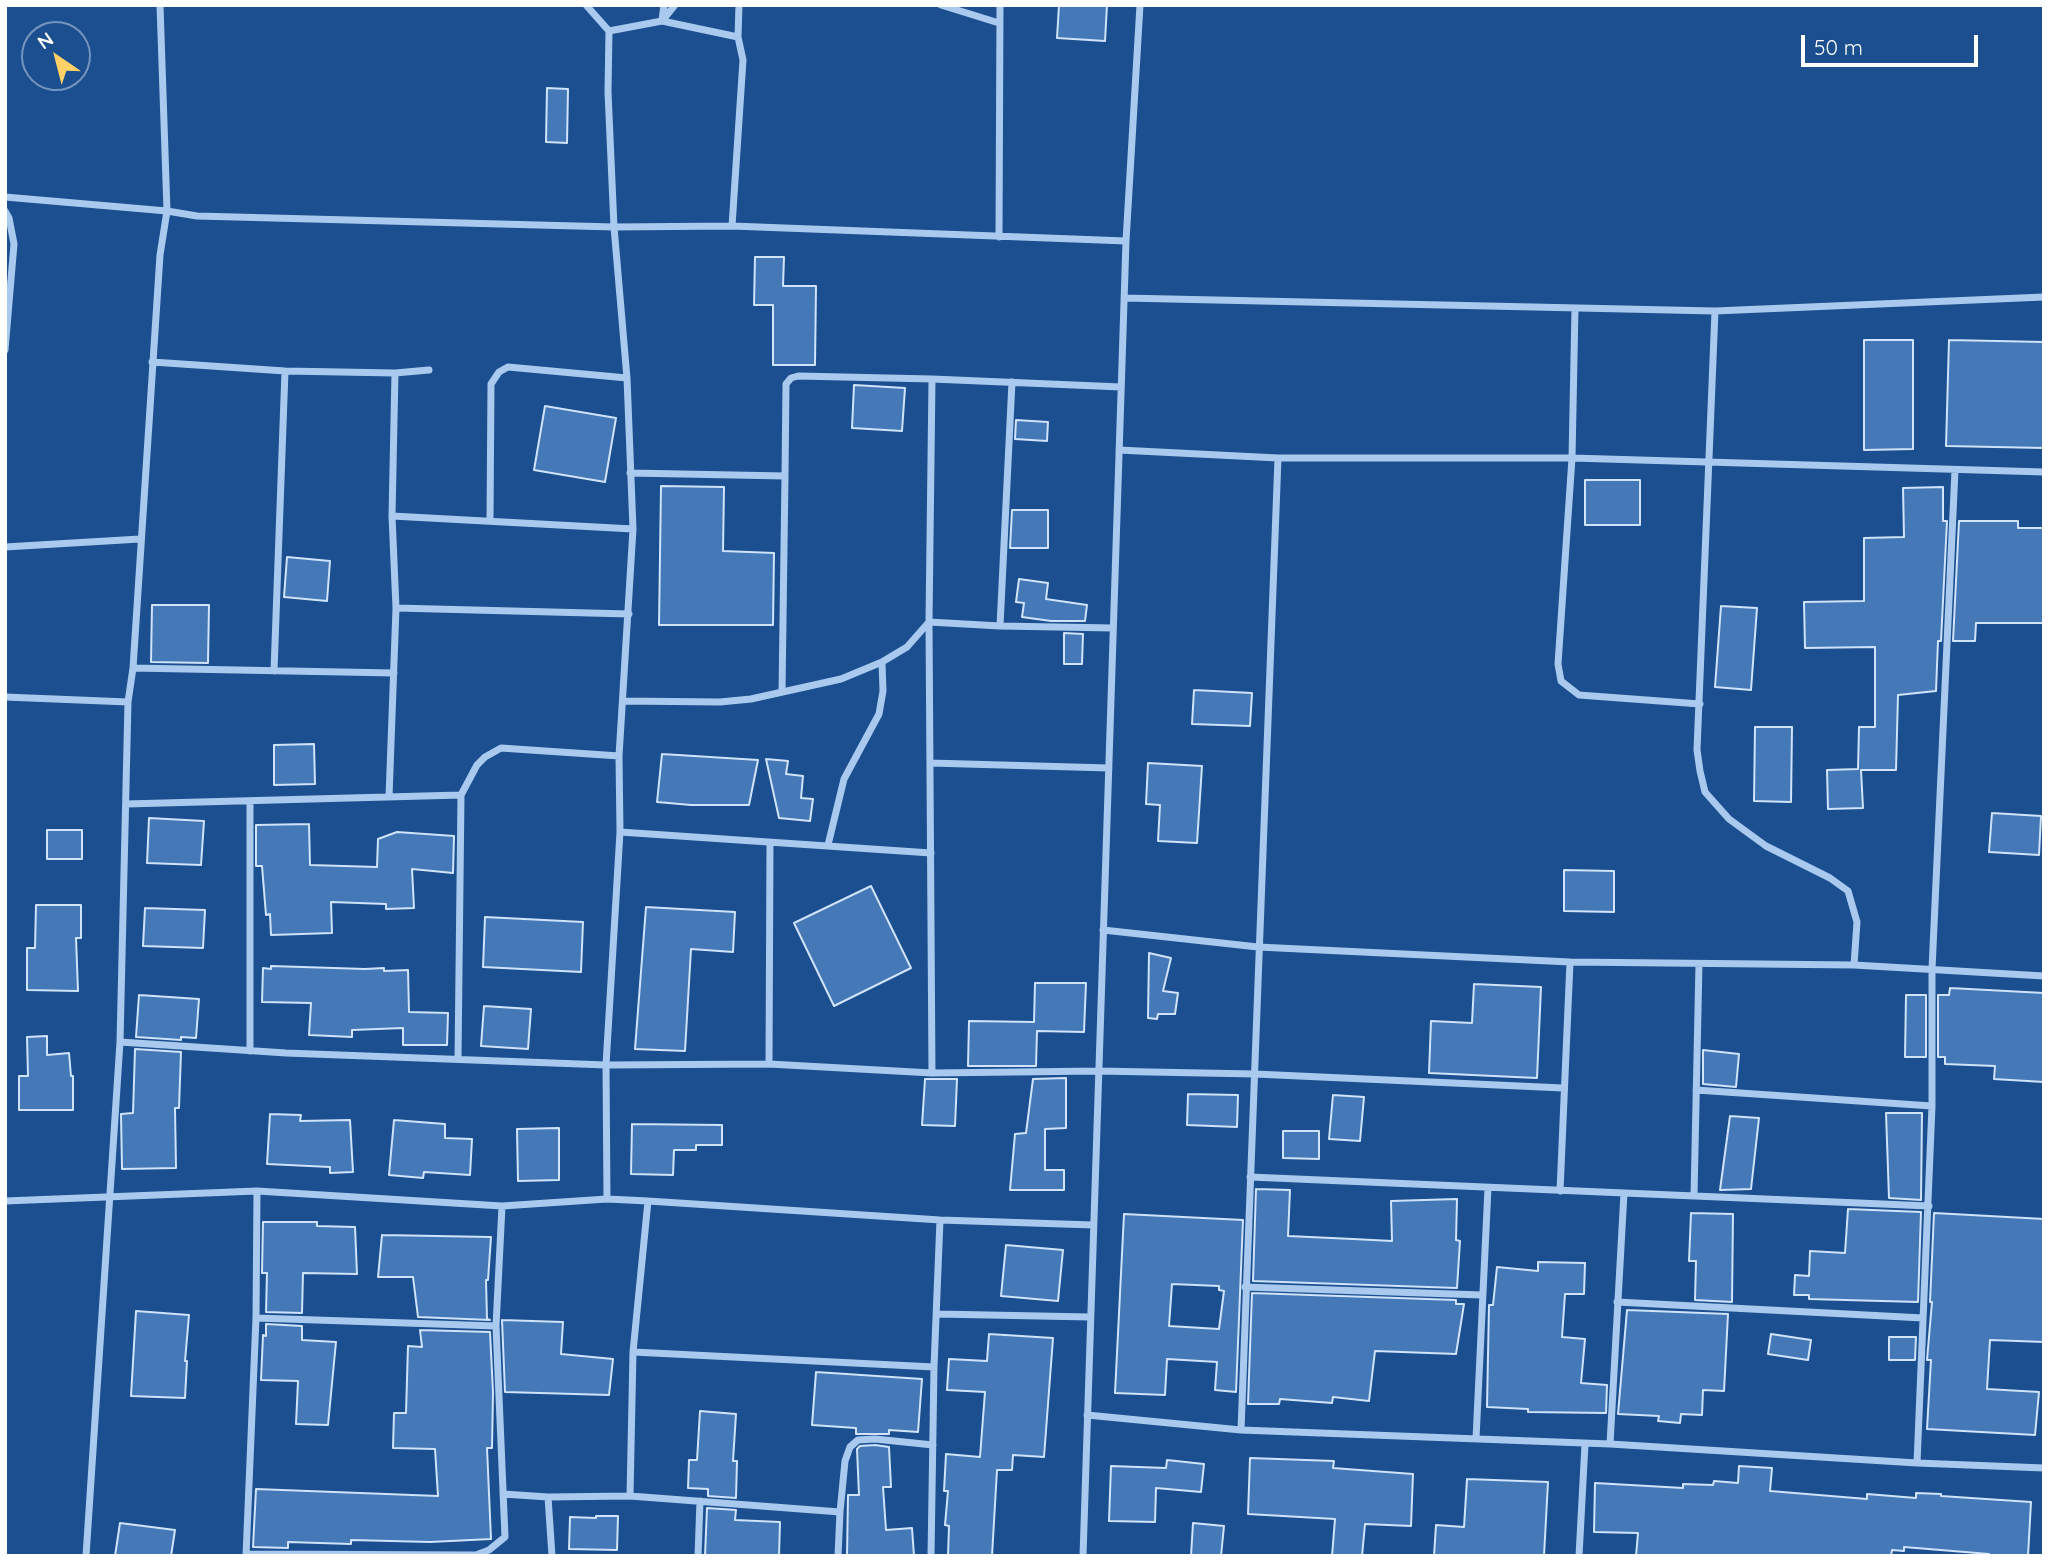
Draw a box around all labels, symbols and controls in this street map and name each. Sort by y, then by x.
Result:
north arrow [21,21,91,91]
scale bar [1804,21,1981,65]
text: N [32,27,58,54]
text: 50 m [1814,34,1863,60]

